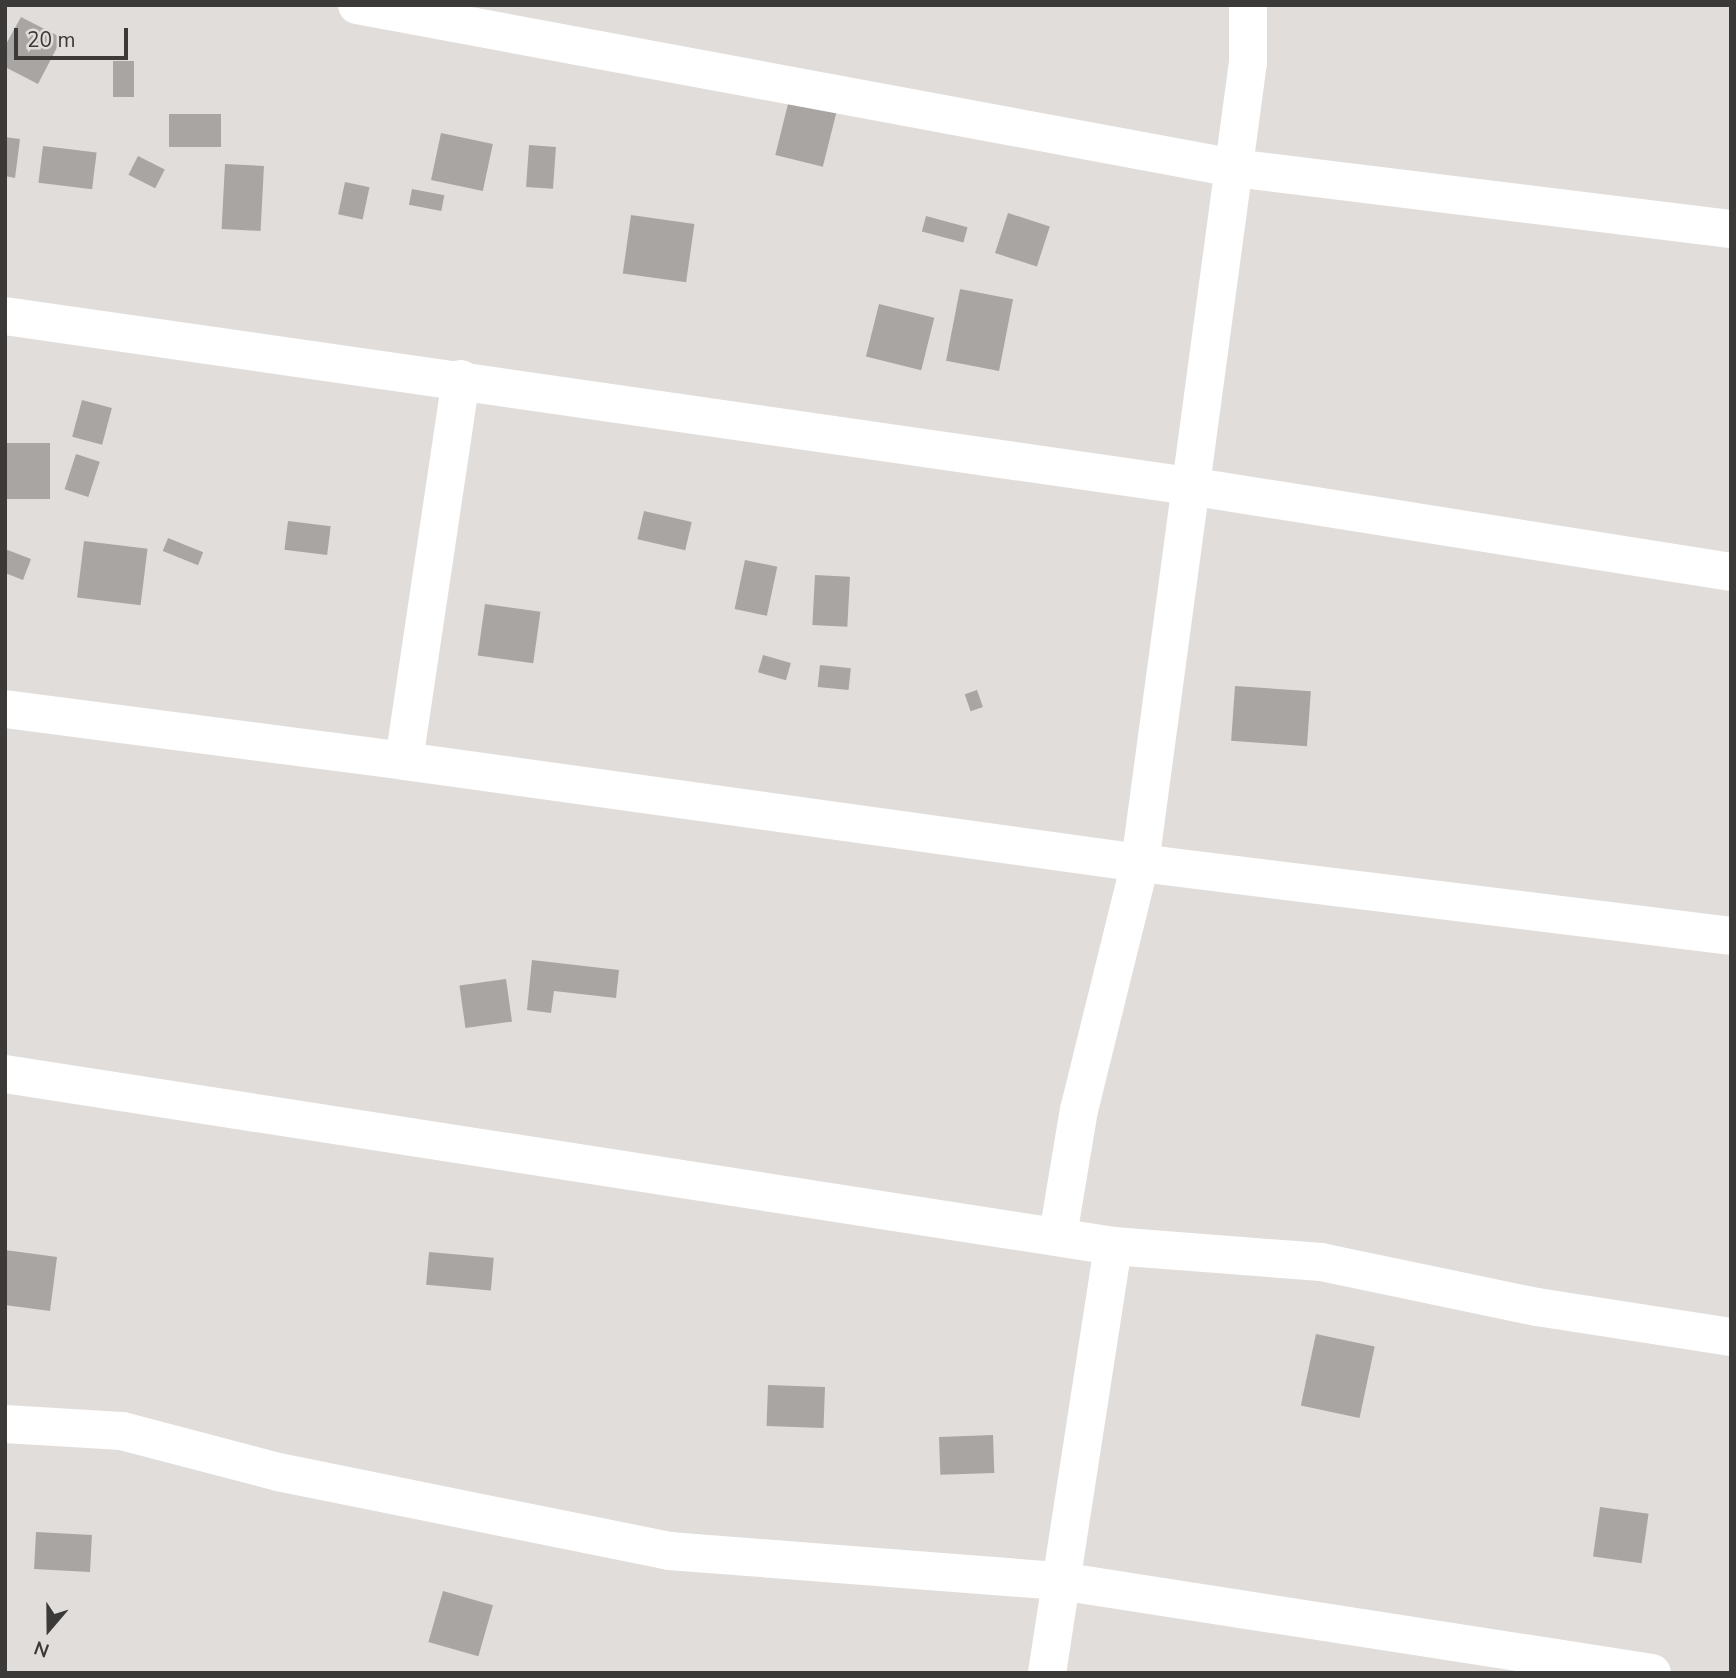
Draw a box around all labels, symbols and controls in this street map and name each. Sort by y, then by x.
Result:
scale bar [18,14,131,58]
text: 20 m [27,26,76,54]
north arrow [14,1594,84,1664]
text: N [31,1634,53,1663]

